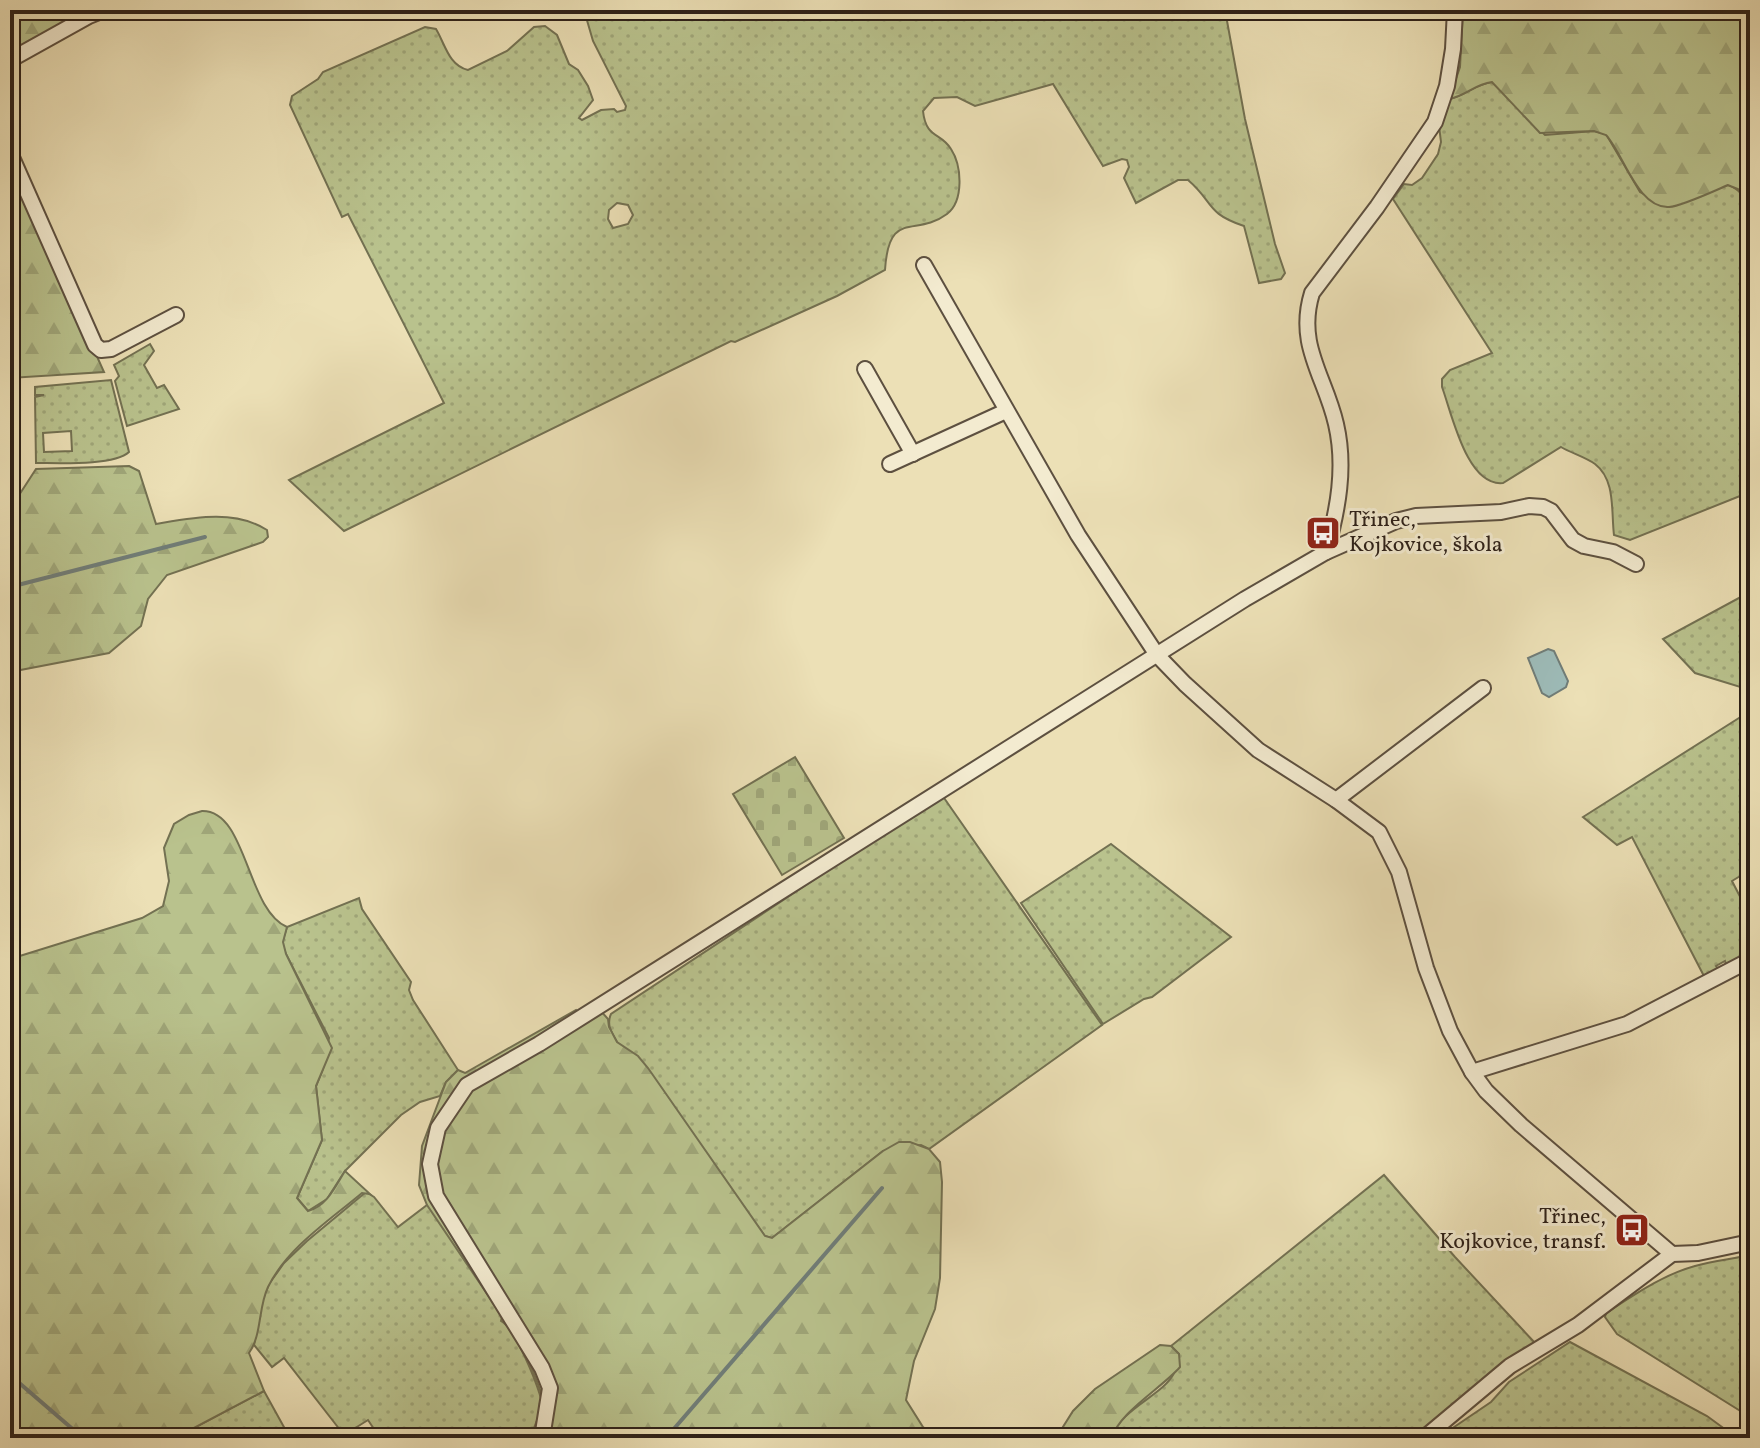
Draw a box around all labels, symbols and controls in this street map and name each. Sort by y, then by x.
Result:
place label: Třinec, Kojkovice, škola [1349,505,1503,561]
bus stop icon: Třinec, Kojkovice, škola [1304,514,1342,552]
place label: Třinec, Kojkovice, transf. [1439,1202,1606,1258]
bus stop icon: Třinec, Kojkovice, transf. [1613,1211,1651,1249]

